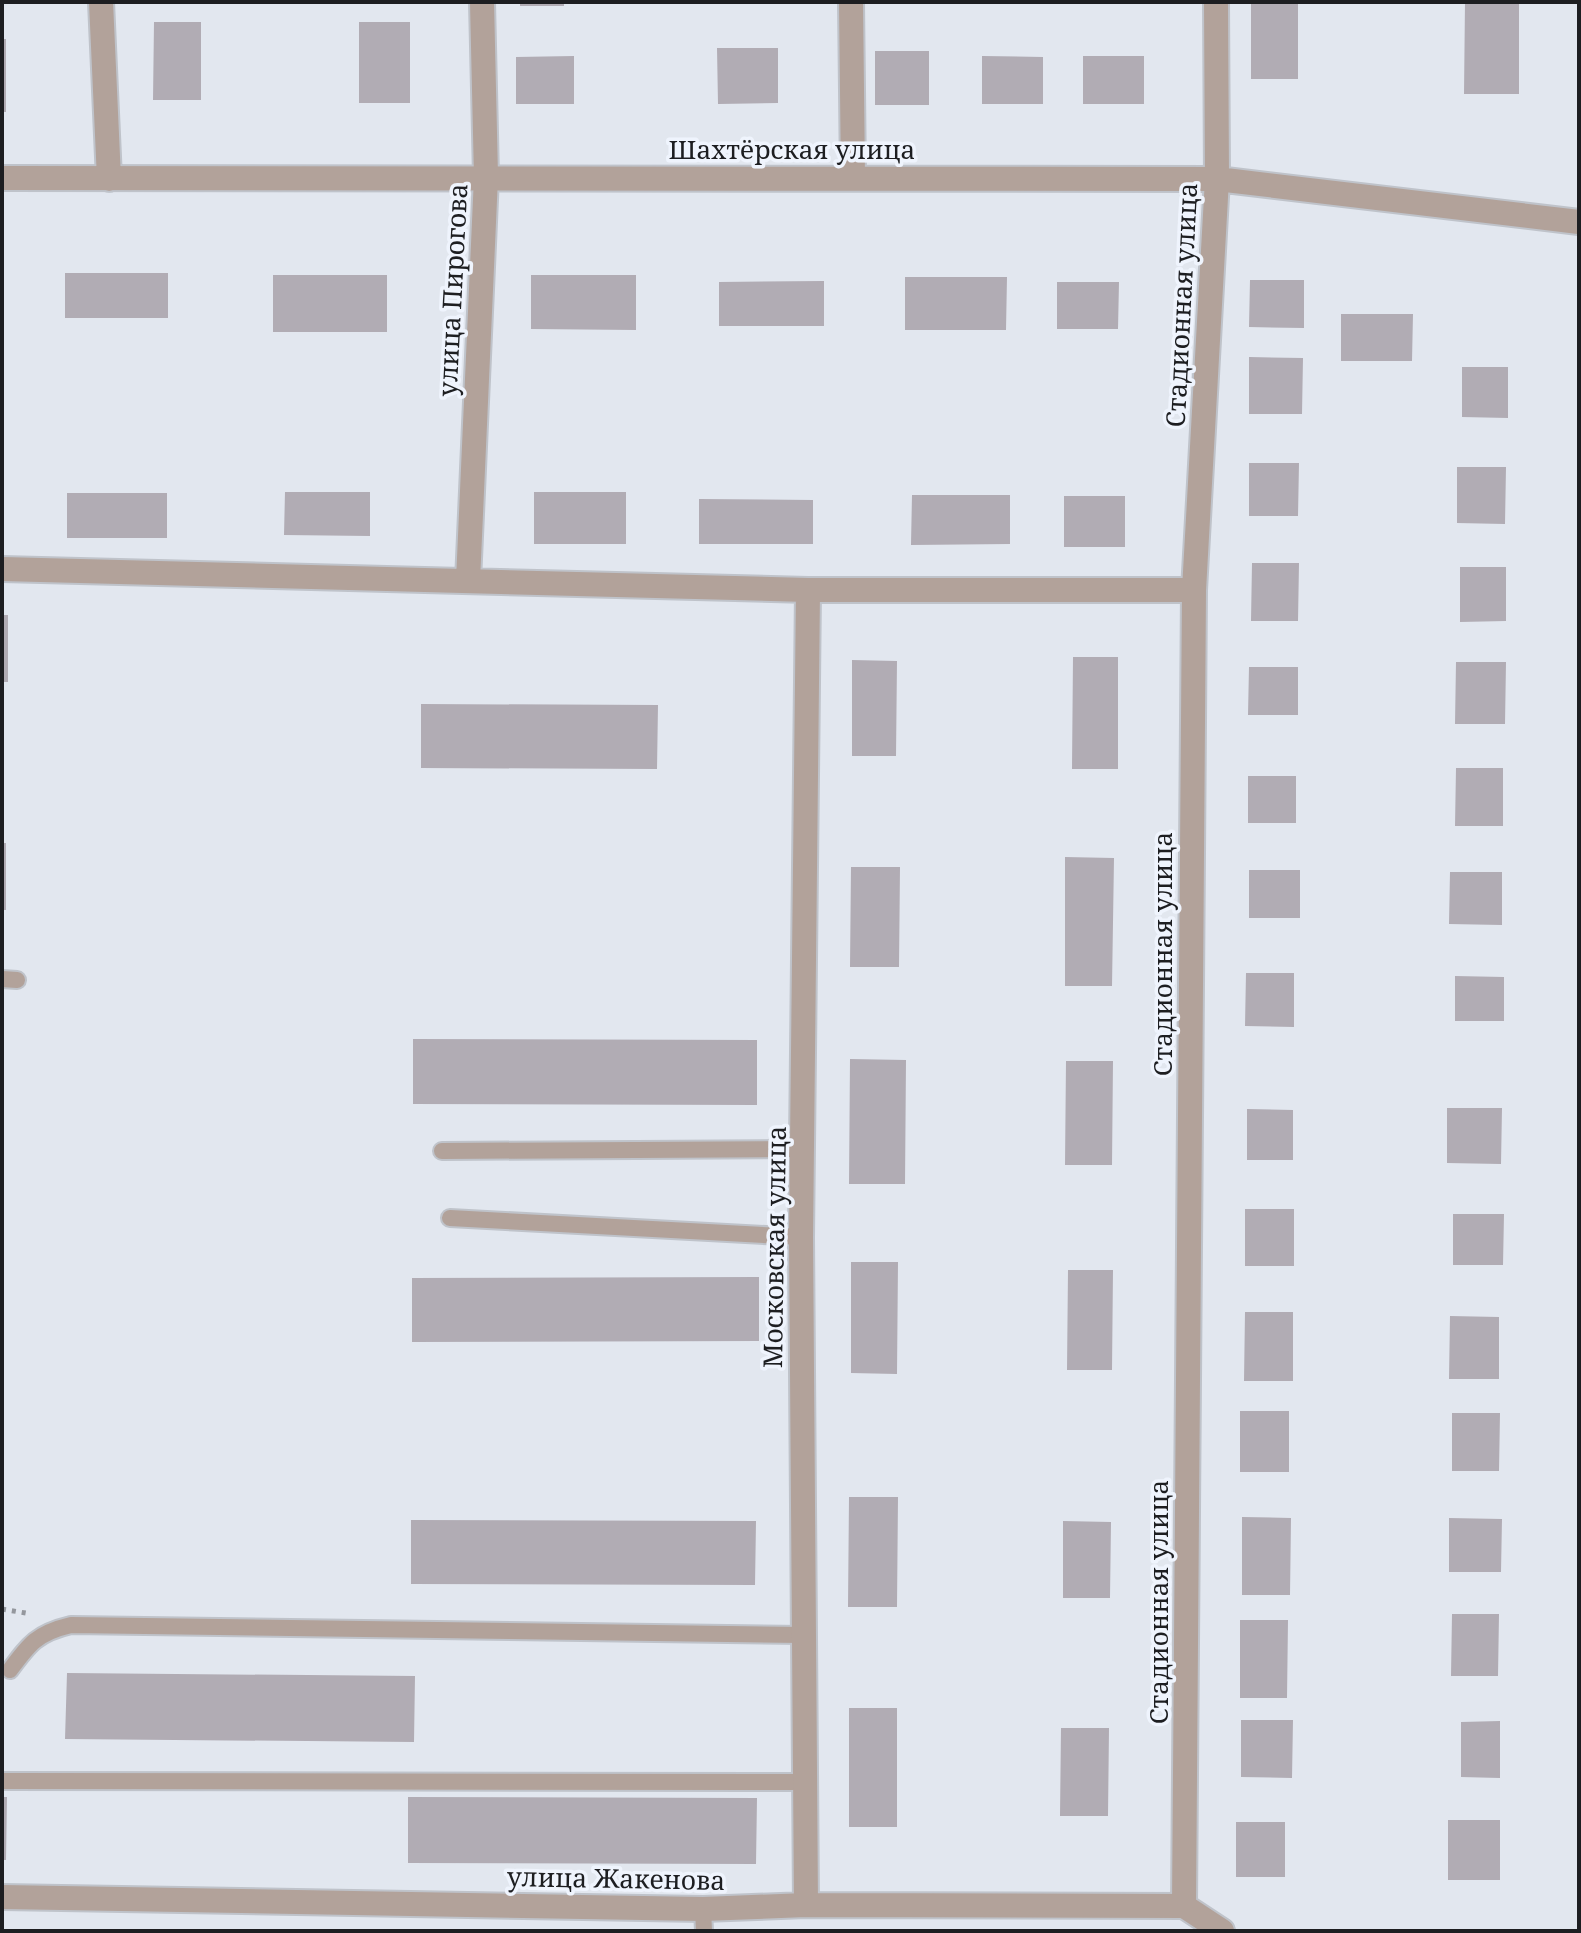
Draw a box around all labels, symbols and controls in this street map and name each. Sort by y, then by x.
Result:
street label: Шахтёрская улица [669,131,915,167]
street label: Стадионная улица [1157,182,1205,428]
street label: улица Пирогова [428,183,476,397]
street label: Стадионная улица [1144,832,1180,1076]
street label: Московская улица [754,1126,794,1368]
street label: Стадионная улица [1140,1480,1176,1724]
street label: улица Жакенова [507,1858,725,1898]

